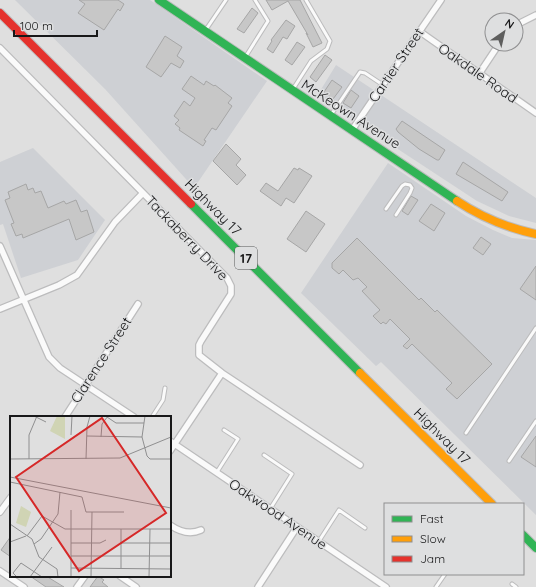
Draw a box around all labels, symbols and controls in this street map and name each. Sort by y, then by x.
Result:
scale bar [14,12,97,38]
north arrow [484,12,524,52]
text: N [502,16,517,32]
text: 100 m [20,18,53,33]
street label: Cartier Street [364,24,428,106]
street label: Oakdale Road [435,39,521,107]
street label: McKeown Avenue [298,75,404,153]
street label: Highway 17 [181,175,245,239]
street label: Tackaberry Drive [142,192,232,284]
road number: 17 [235,247,257,269]
street label: Clarence Street [66,313,136,406]
street label: Highway 17 [410,404,474,468]
inset map [10,416,171,577]
street label: Oakwood Avenue [226,475,330,553]
legend [384,503,524,575]
text: Fast [420,511,444,526]
text: Slow [420,531,446,546]
text: Jam [420,551,445,566]

